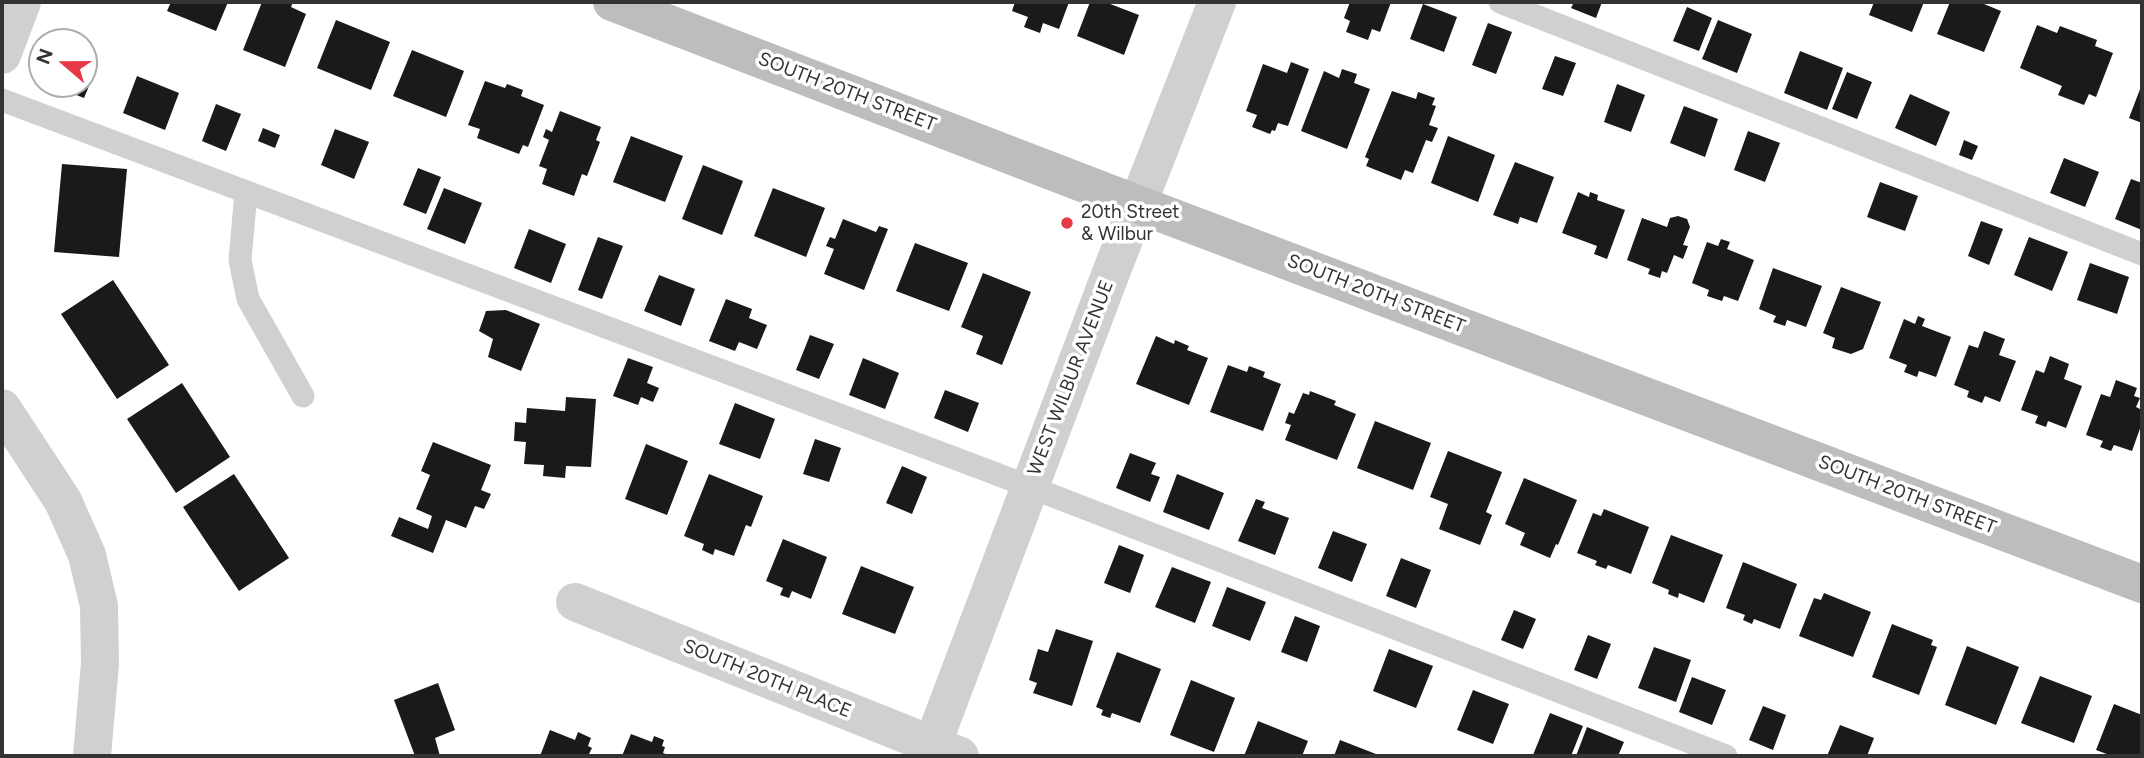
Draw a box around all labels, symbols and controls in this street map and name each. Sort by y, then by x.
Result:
north arrow [28,28,98,98]
text: N [31,45,58,67]
street label: SOUTH 20TH STREET [755,48,939,136]
place label: 20th Street & Wilbur [1081,201,1179,245]
marker: 20th Street & Wilbur [1059,215,1075,231]
street label: SOUTH 20TH STREET [1284,250,1468,338]
street label: WEST WILBUR AVENUE [1023,277,1119,479]
street label: SOUTH 20TH STREET [1815,451,1999,539]
street label: SOUTH 20TH PLACE [679,635,855,723]

